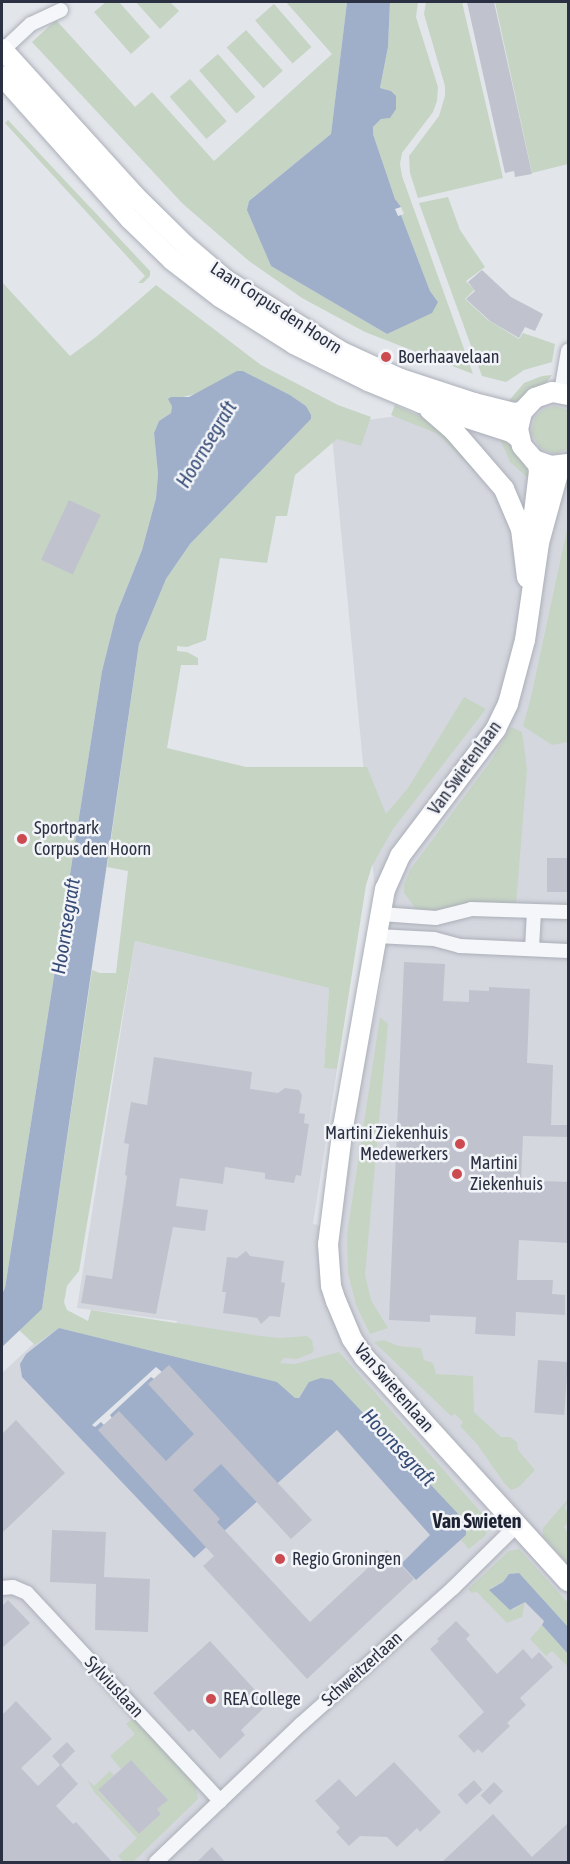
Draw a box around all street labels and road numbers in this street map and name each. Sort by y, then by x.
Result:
street label: Laan Corpus den Hoorn [206,258,346,358]
street label: Van Swietenlaan [424,717,506,819]
street label: Van Swietenlaan [350,1339,438,1437]
street label: Schweitzerlaan [317,1627,407,1711]
street label: Sylviuslaan [80,1652,148,1722]

